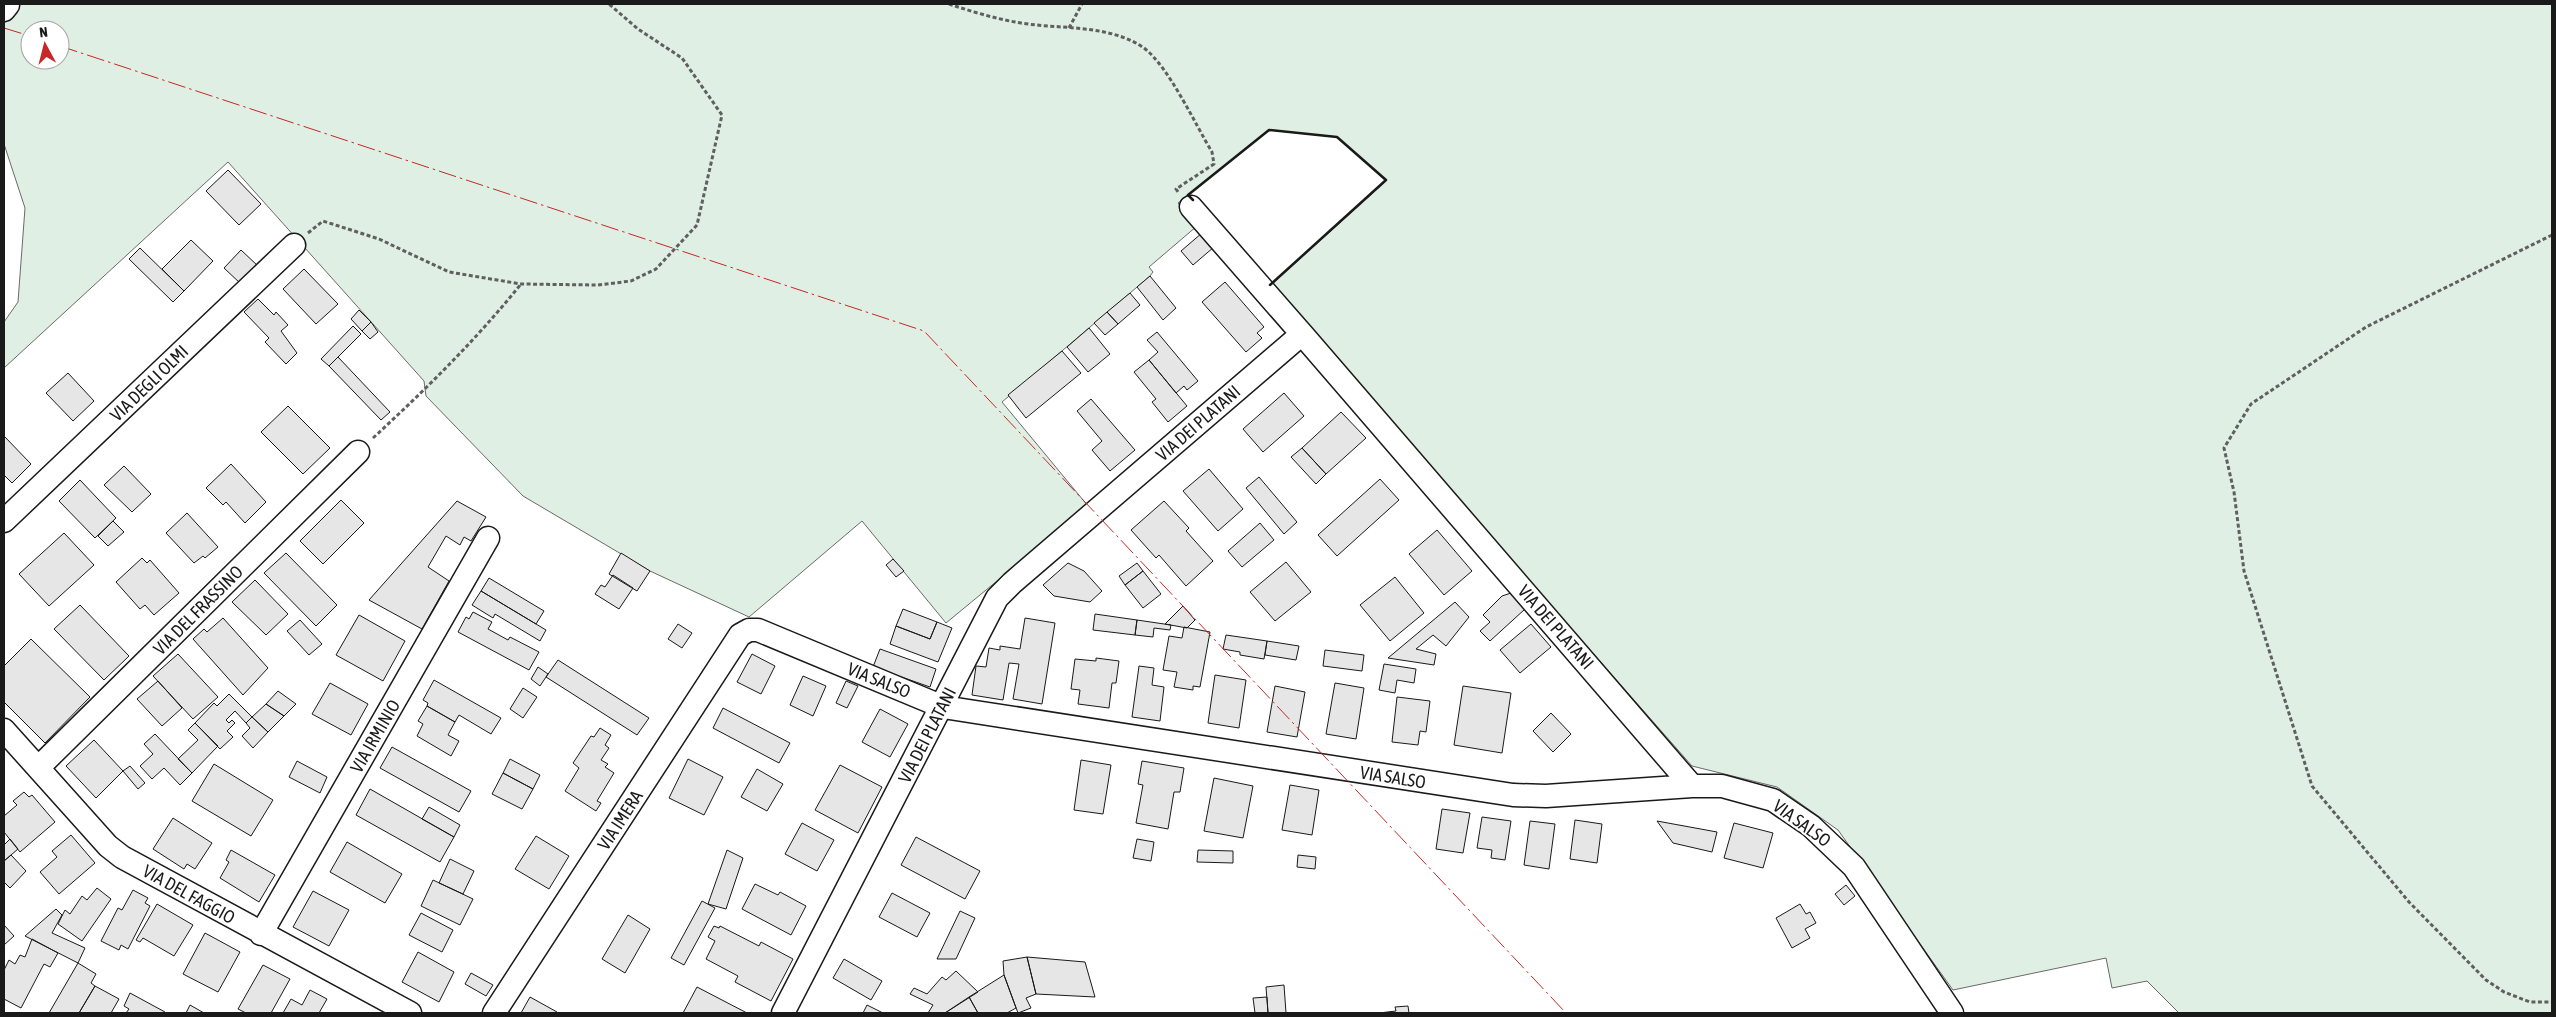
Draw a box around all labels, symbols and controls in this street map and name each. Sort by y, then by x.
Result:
north arrow [20,20,70,70]
text: N [38,24,48,41]
street label: VIA DEGLI OLMI [106,341,192,425]
street label: VIA DEI PLATANI [1152,381,1244,465]
street label: VIA DEL FRASSINO [149,561,247,659]
street label: VIA DEI PLATANI [1514,581,1598,673]
street label: VIA SALSO [844,658,914,702]
street label: VIA DEI PLATANI [894,684,960,786]
street label: VIA IRMINIO [346,696,404,776]
street label: VIA SALSO [1359,761,1427,793]
street label: VIA IMERA [593,786,647,854]
street label: VIA SALSO [1769,795,1835,851]
street label: VIA DEL FAGGIO [139,860,239,928]

